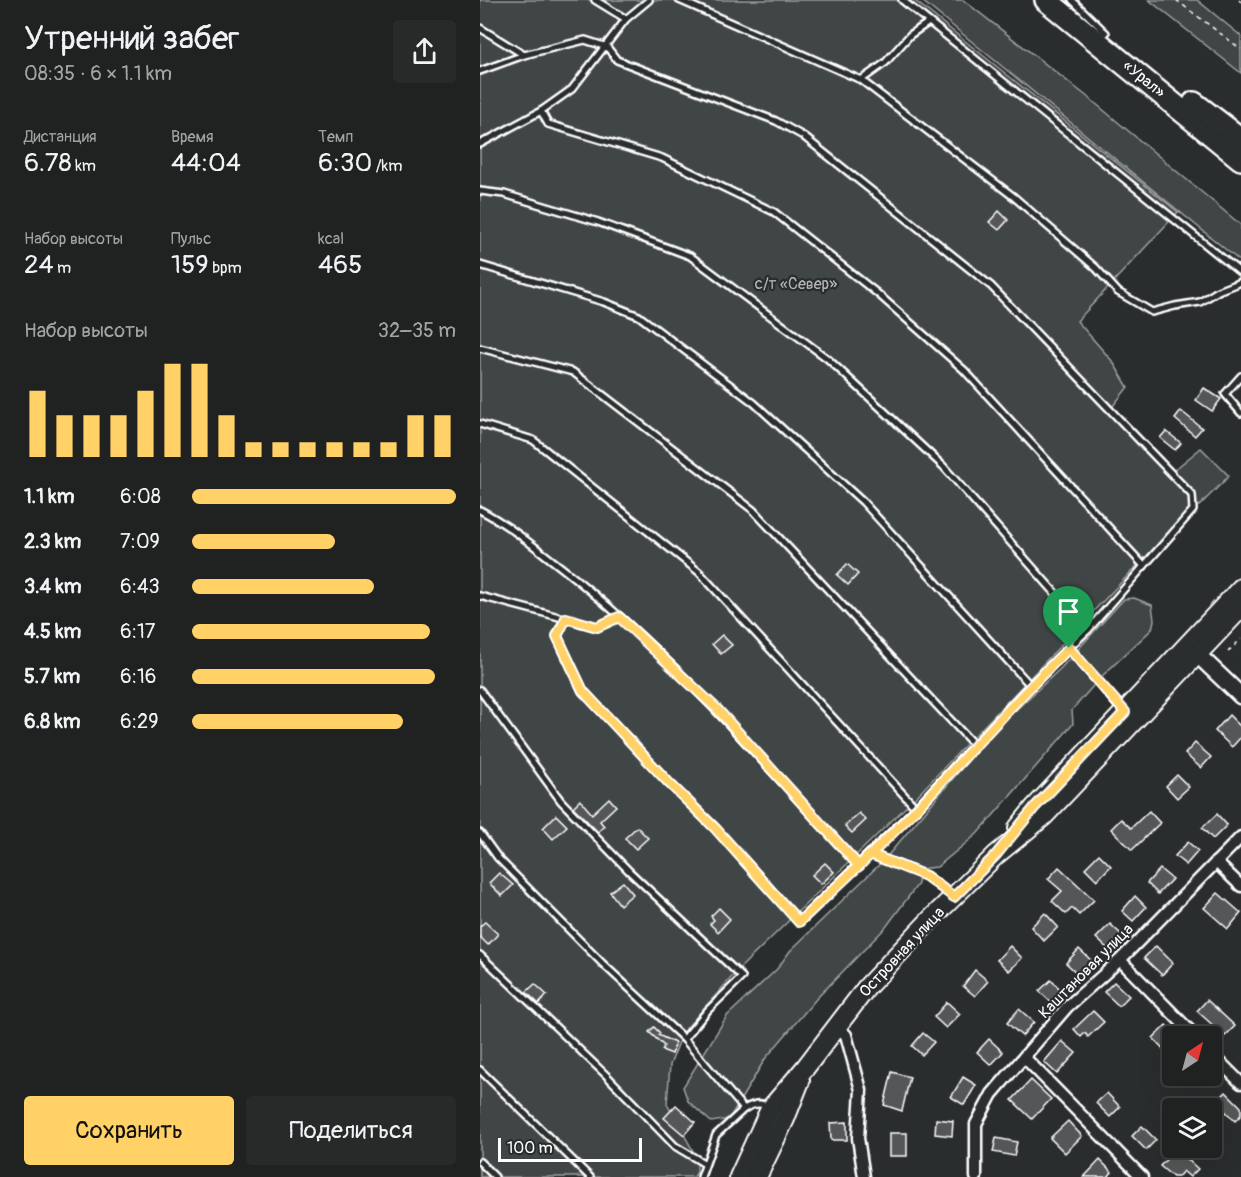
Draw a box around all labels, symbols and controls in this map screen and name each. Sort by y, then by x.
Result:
text: Утренний забег [24,18,240,59]
button: share [393,20,456,83]
street label: «Урал» [1119,56,1169,102]
text: 08:35 · 6 × 1.1 km [24,61,172,86]
text: Дистанция [24,127,97,147]
text: Время [171,127,214,147]
text: Темп [318,127,353,147]
text: 6.78 [24,147,72,179]
text: 44:04 [171,147,241,179]
text: 6:30 [318,147,372,179]
text: km [72,156,96,176]
text: /km [372,156,402,176]
text: Набор высоты [24,229,123,249]
text: Пульс [171,229,211,249]
text: kcal [318,229,344,249]
text: 24 [24,249,54,281]
text: 159 [171,249,209,281]
text: 465 [318,249,362,281]
text: m [54,258,71,278]
text: bpm [209,258,242,278]
park label: с/т «Север» [755,274,837,294]
text: Набор высоты [24,318,148,343]
text: 32–35 m [378,318,456,343]
text: 1.1 km [24,484,74,509]
text: 6:08 [120,484,161,509]
text: 2.3 km [24,529,81,554]
text: 7:09 [120,529,160,554]
text: 3.4 km [24,574,82,599]
text: 6:43 [120,574,160,599]
pin [1043,586,1094,648]
icon: arrive [1052,595,1085,628]
text: 4.5 km [24,619,81,644]
text: 6:17 [120,619,155,644]
text: 5.7 km [24,664,80,689]
text: 6:16 [120,664,156,689]
text: 6.8 km [24,709,81,734]
text: 6:29 [120,709,158,734]
street label: Островная улица [855,903,949,1001]
street label: Каштановая улица [1034,919,1138,1023]
north arrow [1162,1026,1222,1086]
map controls [1162,1026,1222,1158]
button: Сохранить [24,1096,234,1165]
button: Поделиться [246,1096,456,1165]
button: layers [1162,1098,1222,1158]
scale bar [498,1135,642,1162]
text: 100 m [507,1138,553,1158]

